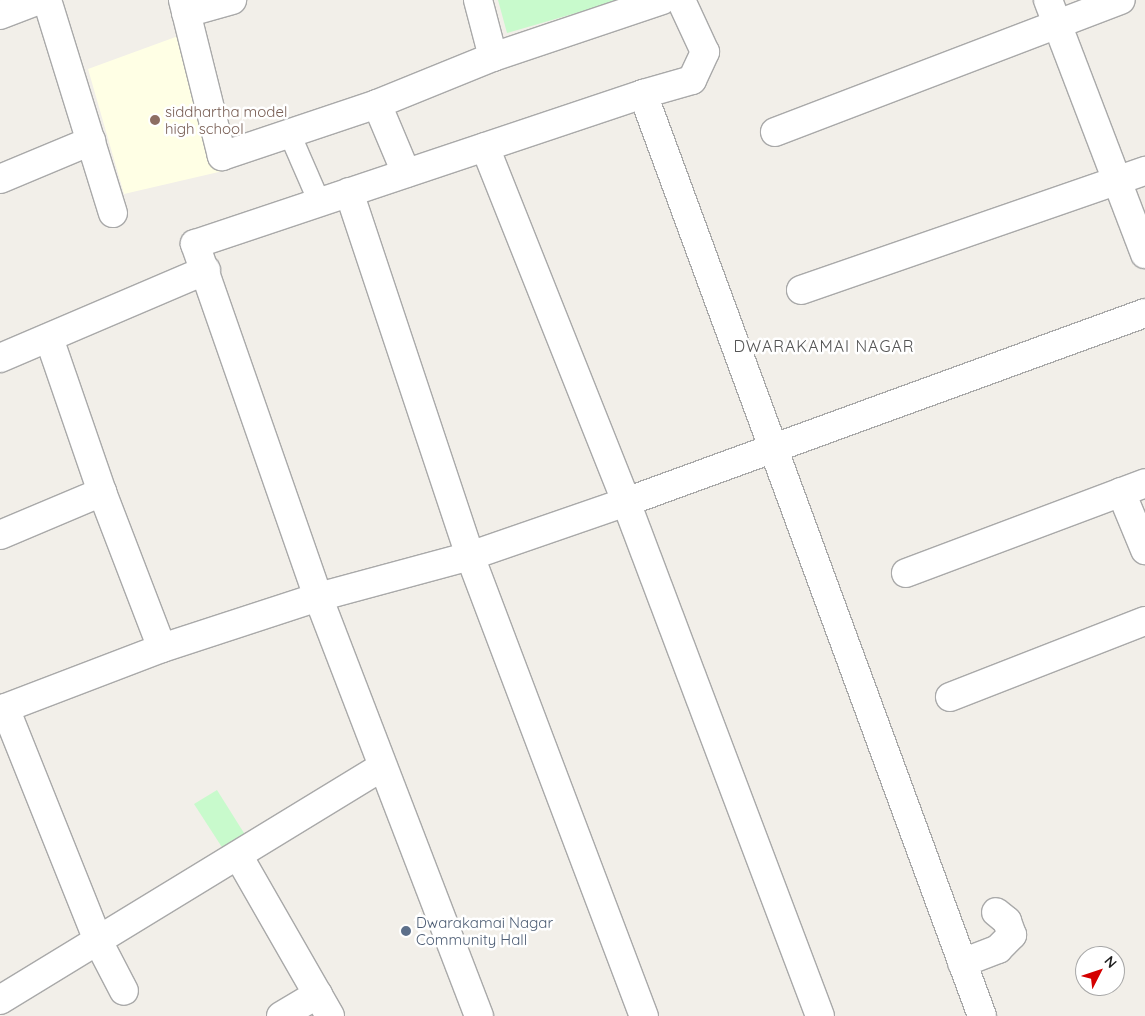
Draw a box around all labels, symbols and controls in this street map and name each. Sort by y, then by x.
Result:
place label: siddhartha model high school [165,102,287,137]
marker: siddhartha model high school [149,114,161,126]
district label: DWARAKAMAI NAGAR [731,336,917,356]
place label: Dwarakamai Nagar Community Hall [416,913,553,948]
marker: Dwarakamai Nagar Community Hall [400,925,412,937]
north arrow [1075,946,1125,996]
text: N [1100,952,1121,972]

